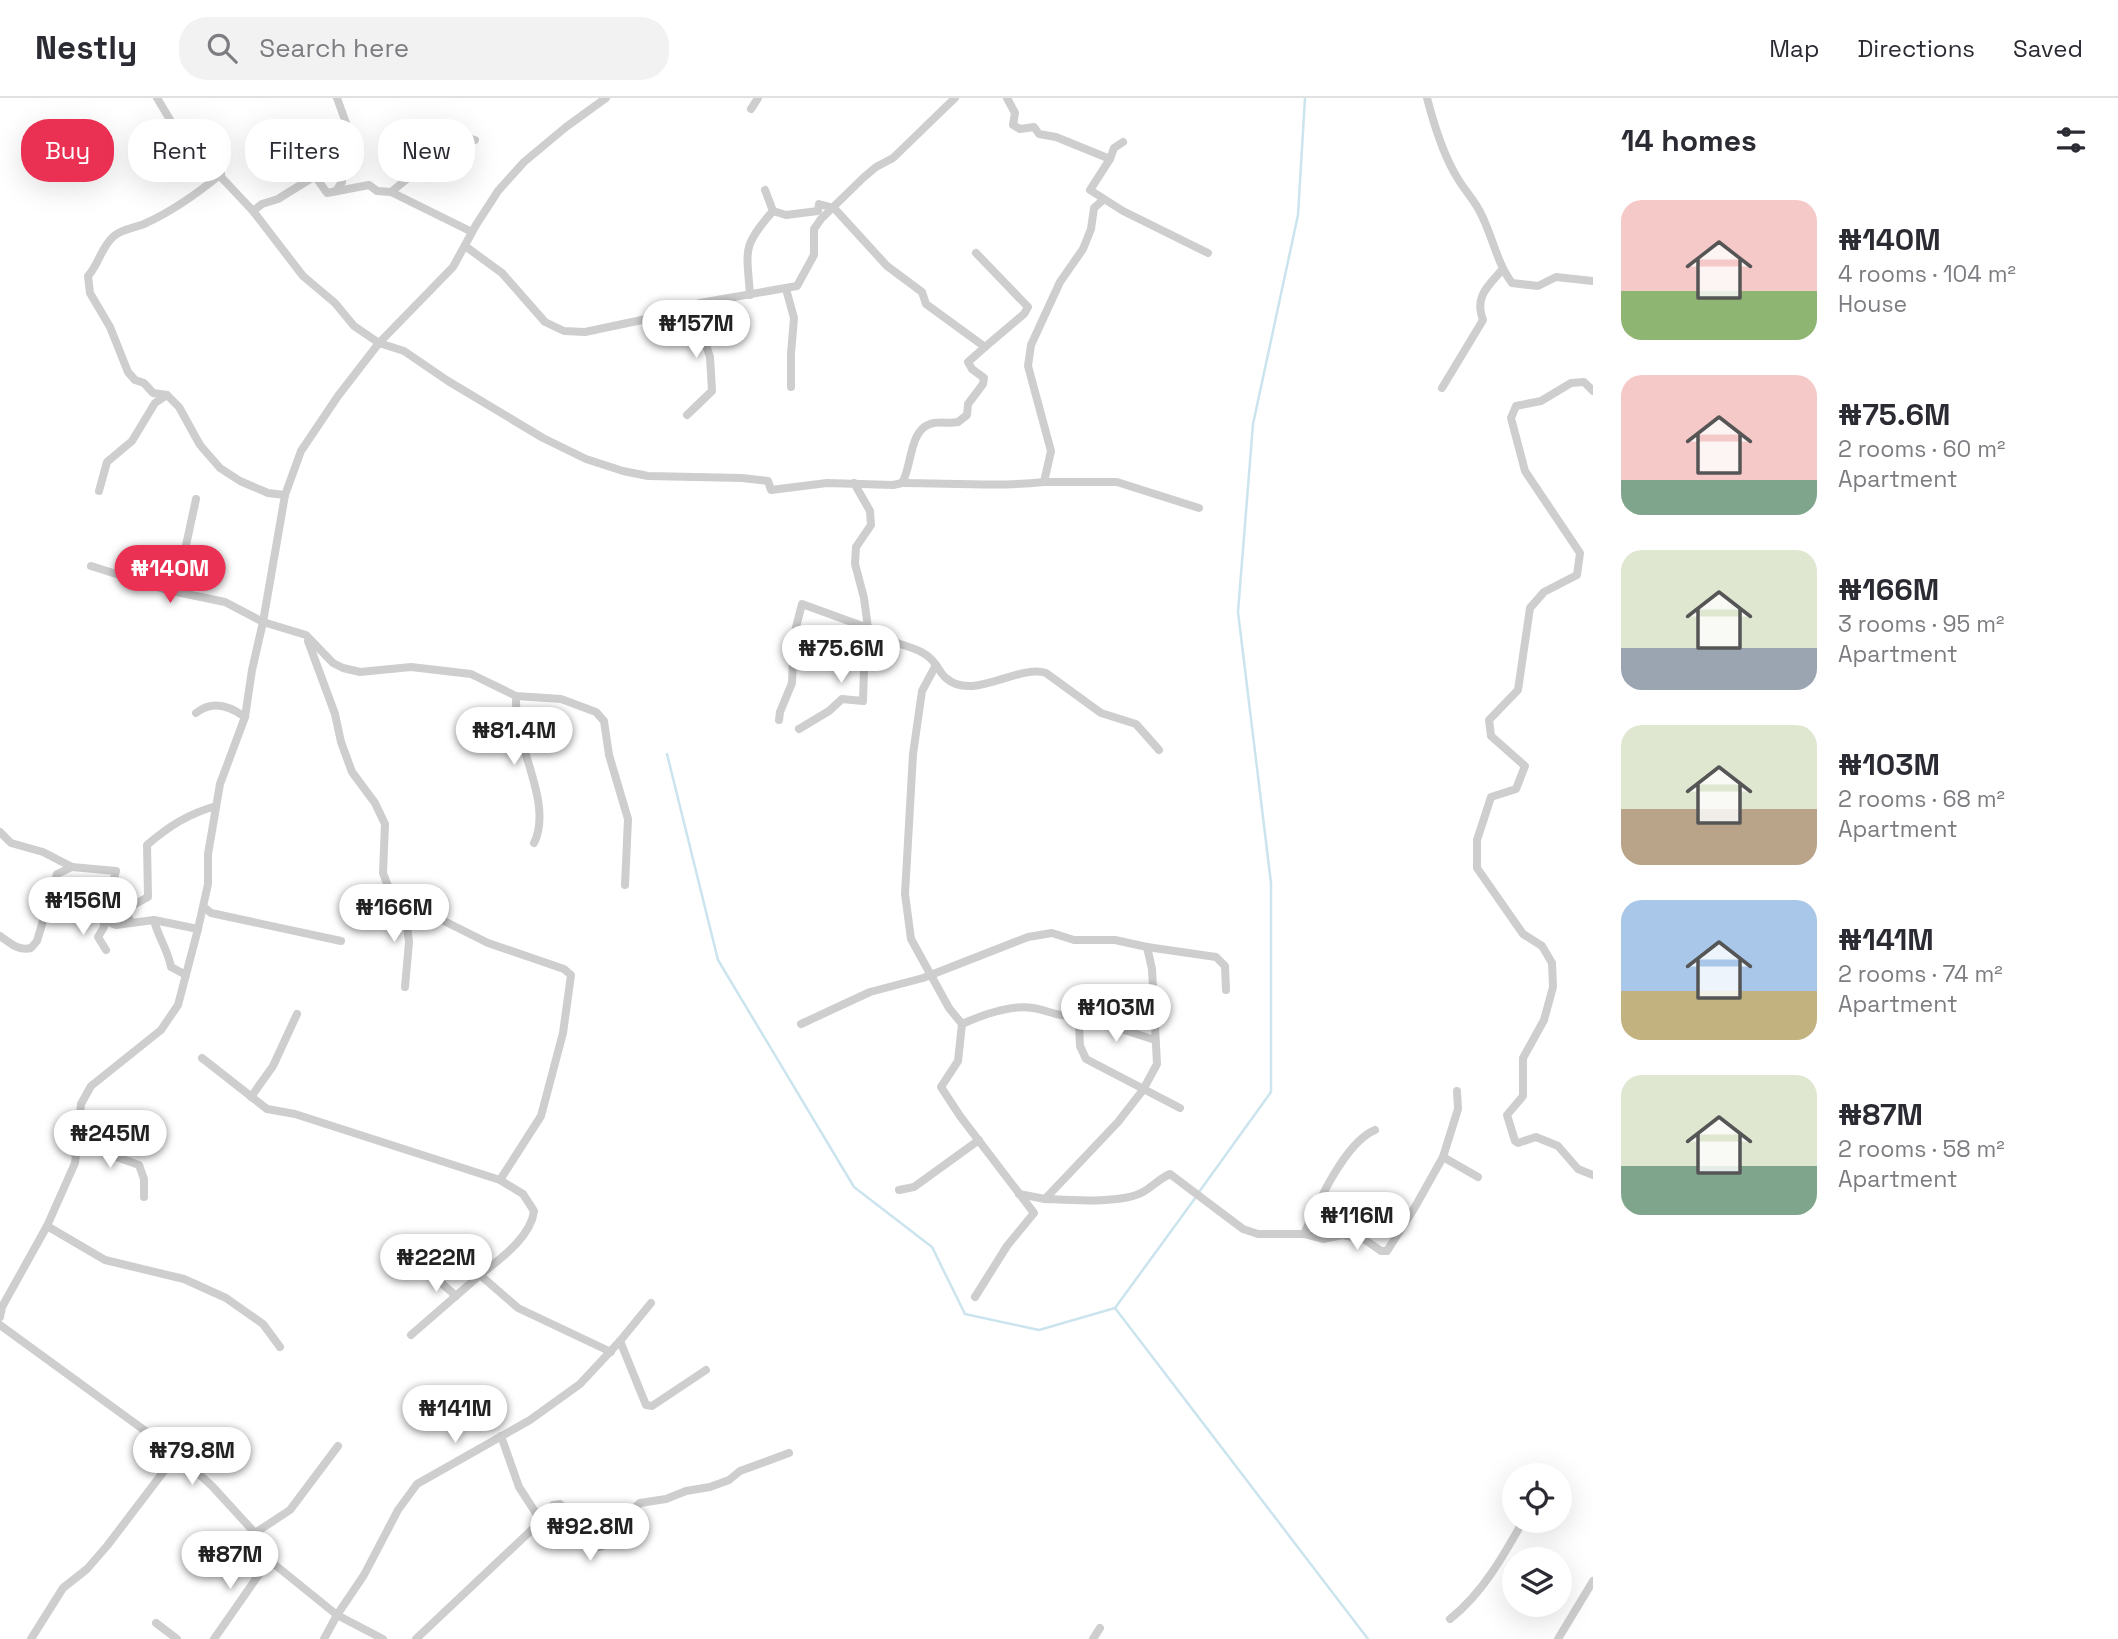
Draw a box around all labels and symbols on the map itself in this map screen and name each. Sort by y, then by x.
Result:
pin: ₦157M [647,300,745,360]
pin: ₦140M [121,546,219,605]
pin: ₦75.6M [784,626,898,685]
pin: ₦81.4M [457,708,571,767]
pin: ₦156M [34,878,132,937]
pin: ₦166M [345,884,443,944]
pin: ₦103M [1067,984,1165,1044]
pin: ₦245M [61,1110,159,1170]
pin: ₦116M [1308,1192,1406,1252]
pin: ₦222M [387,1234,485,1294]
pin: ₦141M [406,1386,504,1445]
pin: ₦79.8M [135,1428,249,1487]
pin: ₦92.8M [533,1504,647,1563]
pin: ₦87M [189,1532,271,1591]

